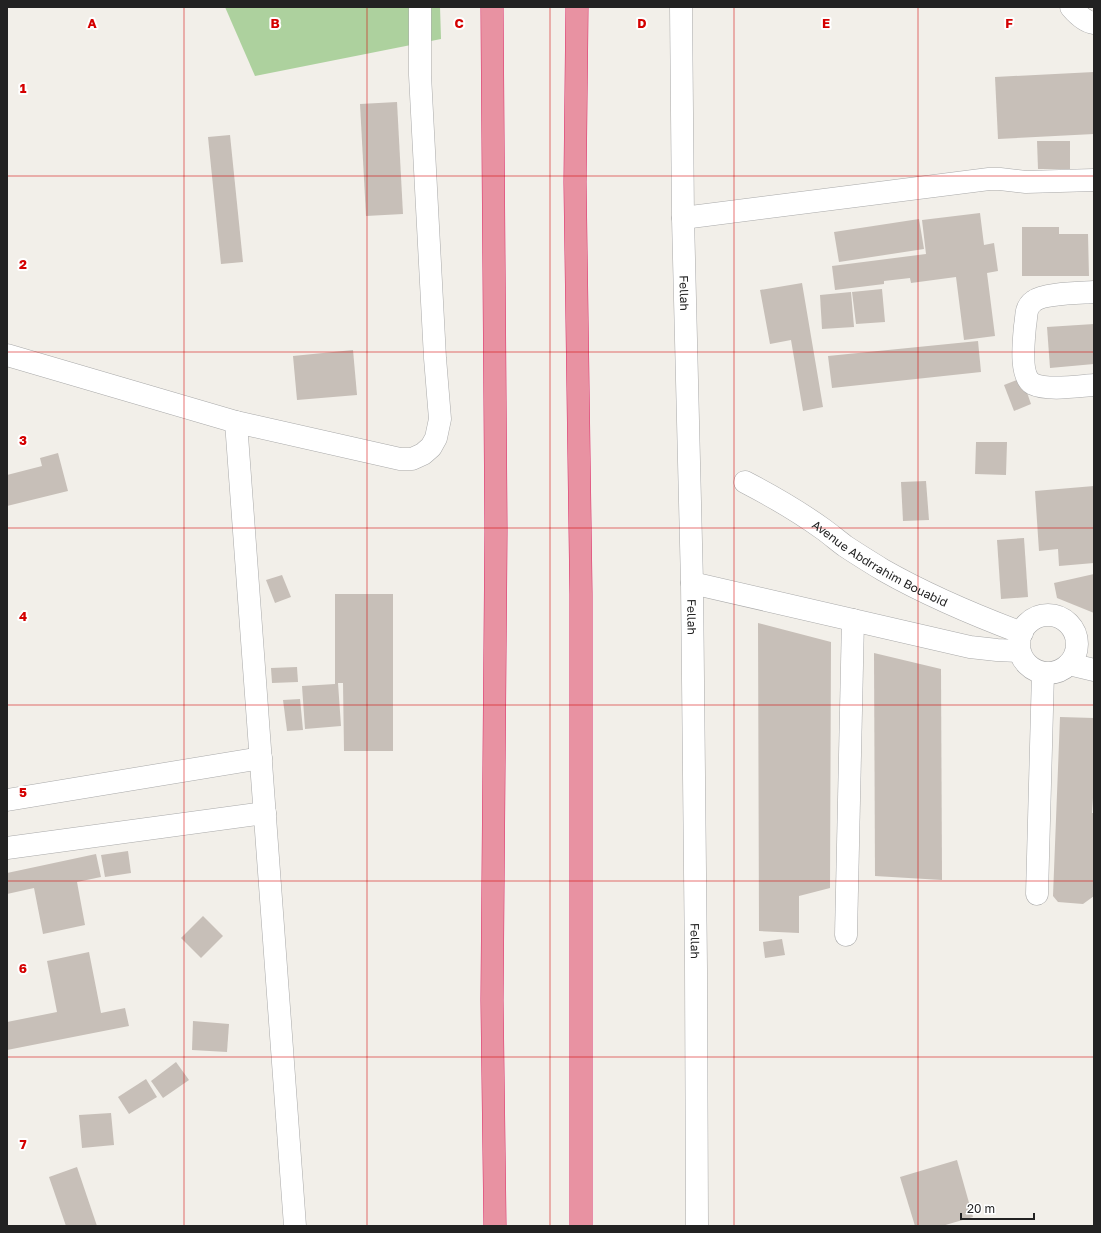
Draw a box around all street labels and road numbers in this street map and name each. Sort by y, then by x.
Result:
street label: Fellah [677,275,693,311]
street label: Avenue Abdrrahim Bouabid [810,516,950,609]
street label: Fellah [685,599,700,635]
street label: Fellah [688,923,703,959]

